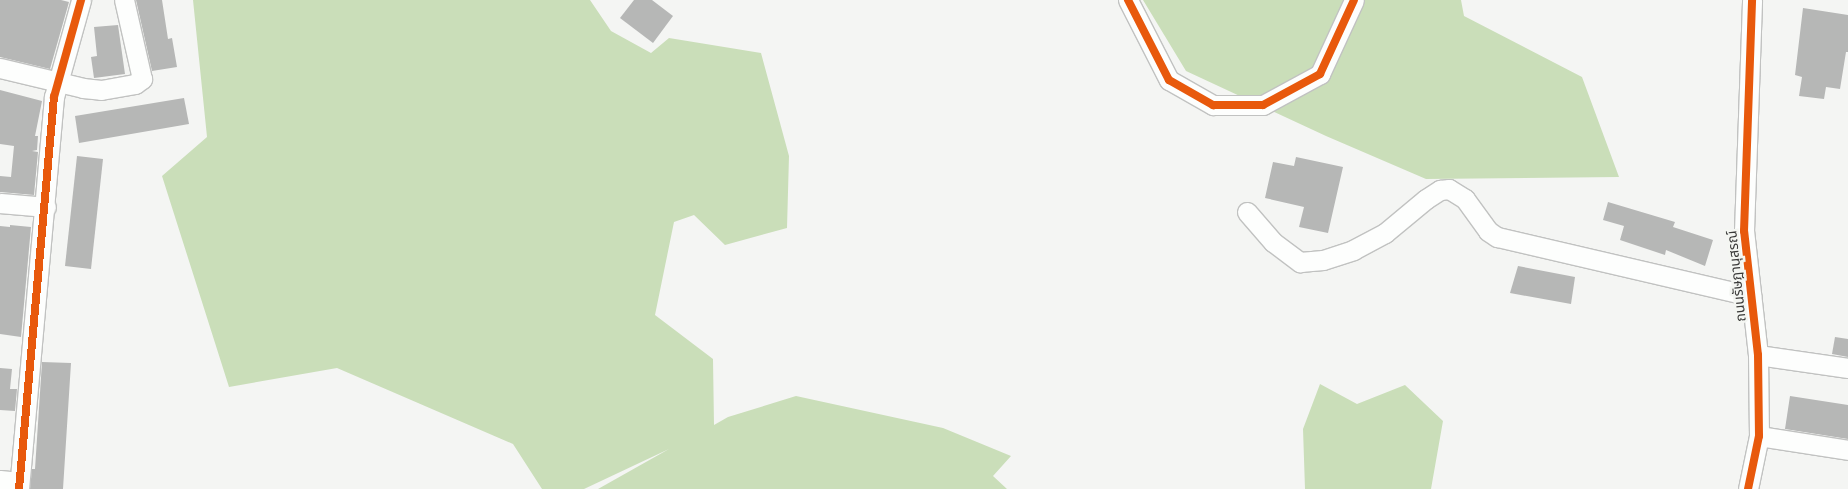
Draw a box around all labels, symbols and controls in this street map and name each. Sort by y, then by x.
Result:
street label: ถนนรัษฎานุสรณ์ [1724,230,1750,322]

